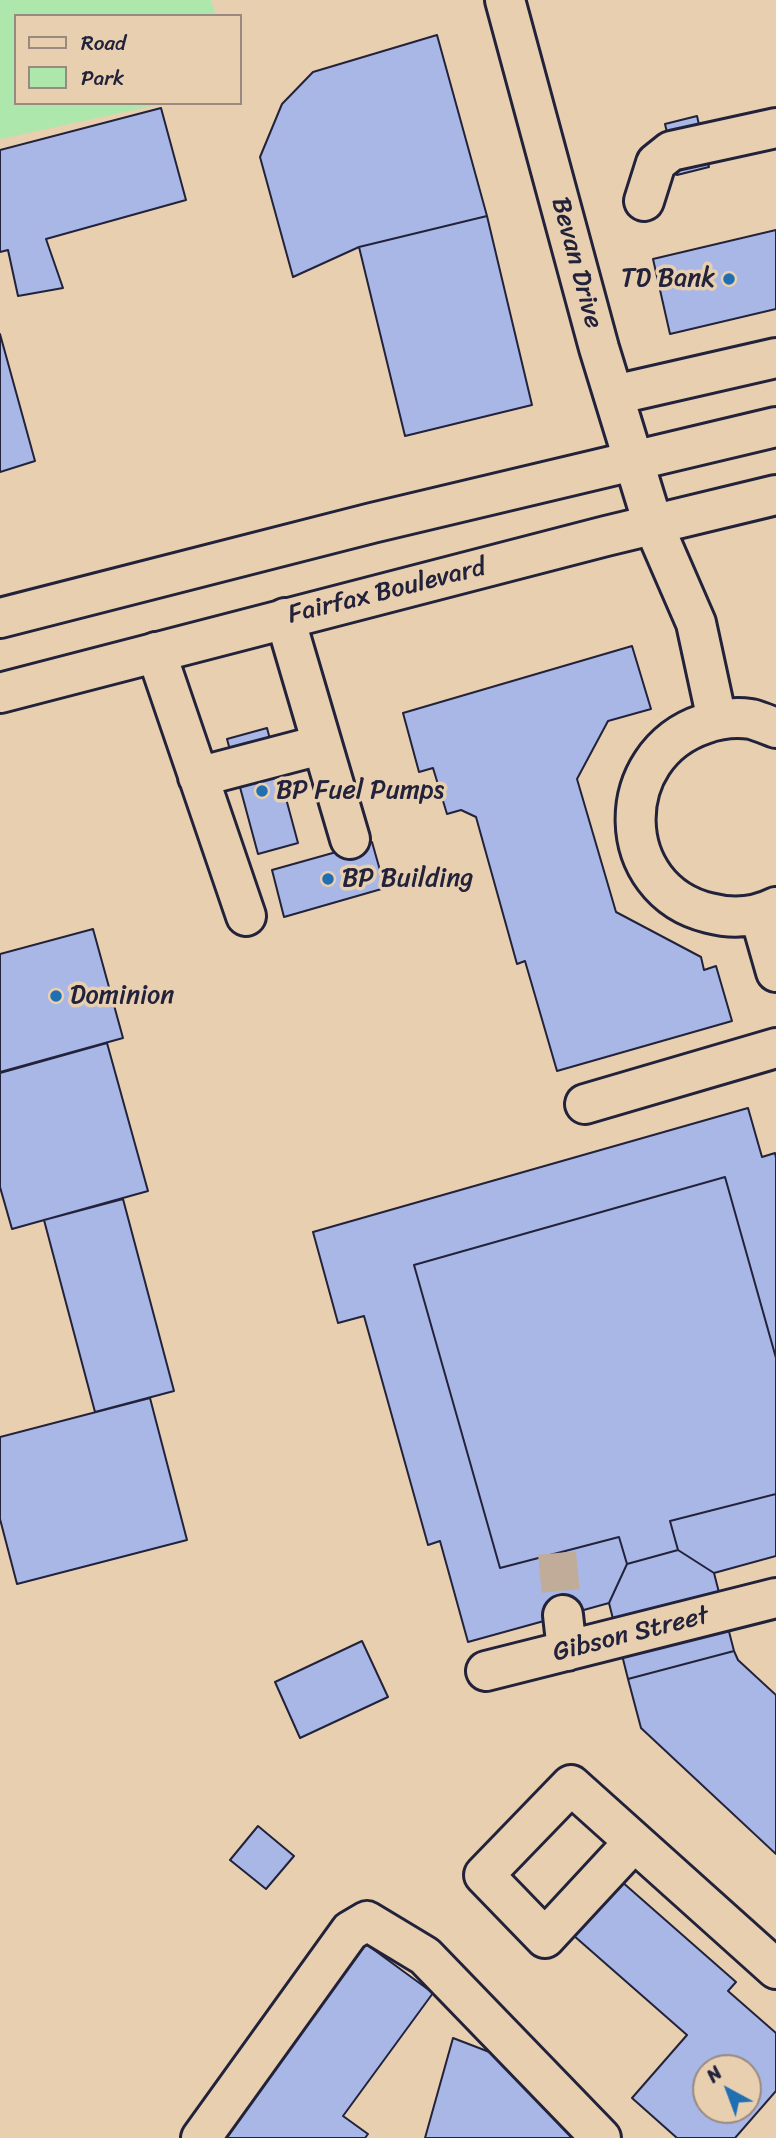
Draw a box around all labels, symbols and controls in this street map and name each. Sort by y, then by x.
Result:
legend [14,14,242,105]
text: Road [81,24,126,62]
text: Park [81,59,124,97]
street label: Bevan Drive [544,194,608,332]
place label: TD Bank [621,263,715,295]
marker: TD Bank [721,271,737,287]
street label: Fairfax Boulevard [285,552,489,632]
place label: BP Fuel Pumps [276,775,444,807]
marker: BP Fuel Pumps [254,783,270,799]
place label: BP Building [342,863,473,895]
marker: BP Building [320,871,336,887]
place label: Dominion [70,980,174,1012]
marker: Dominion [48,988,64,1004]
street label: Gibson Street [550,1601,712,1669]
north arrow [692,2054,762,2124]
text: N [698,2058,730,2091]

